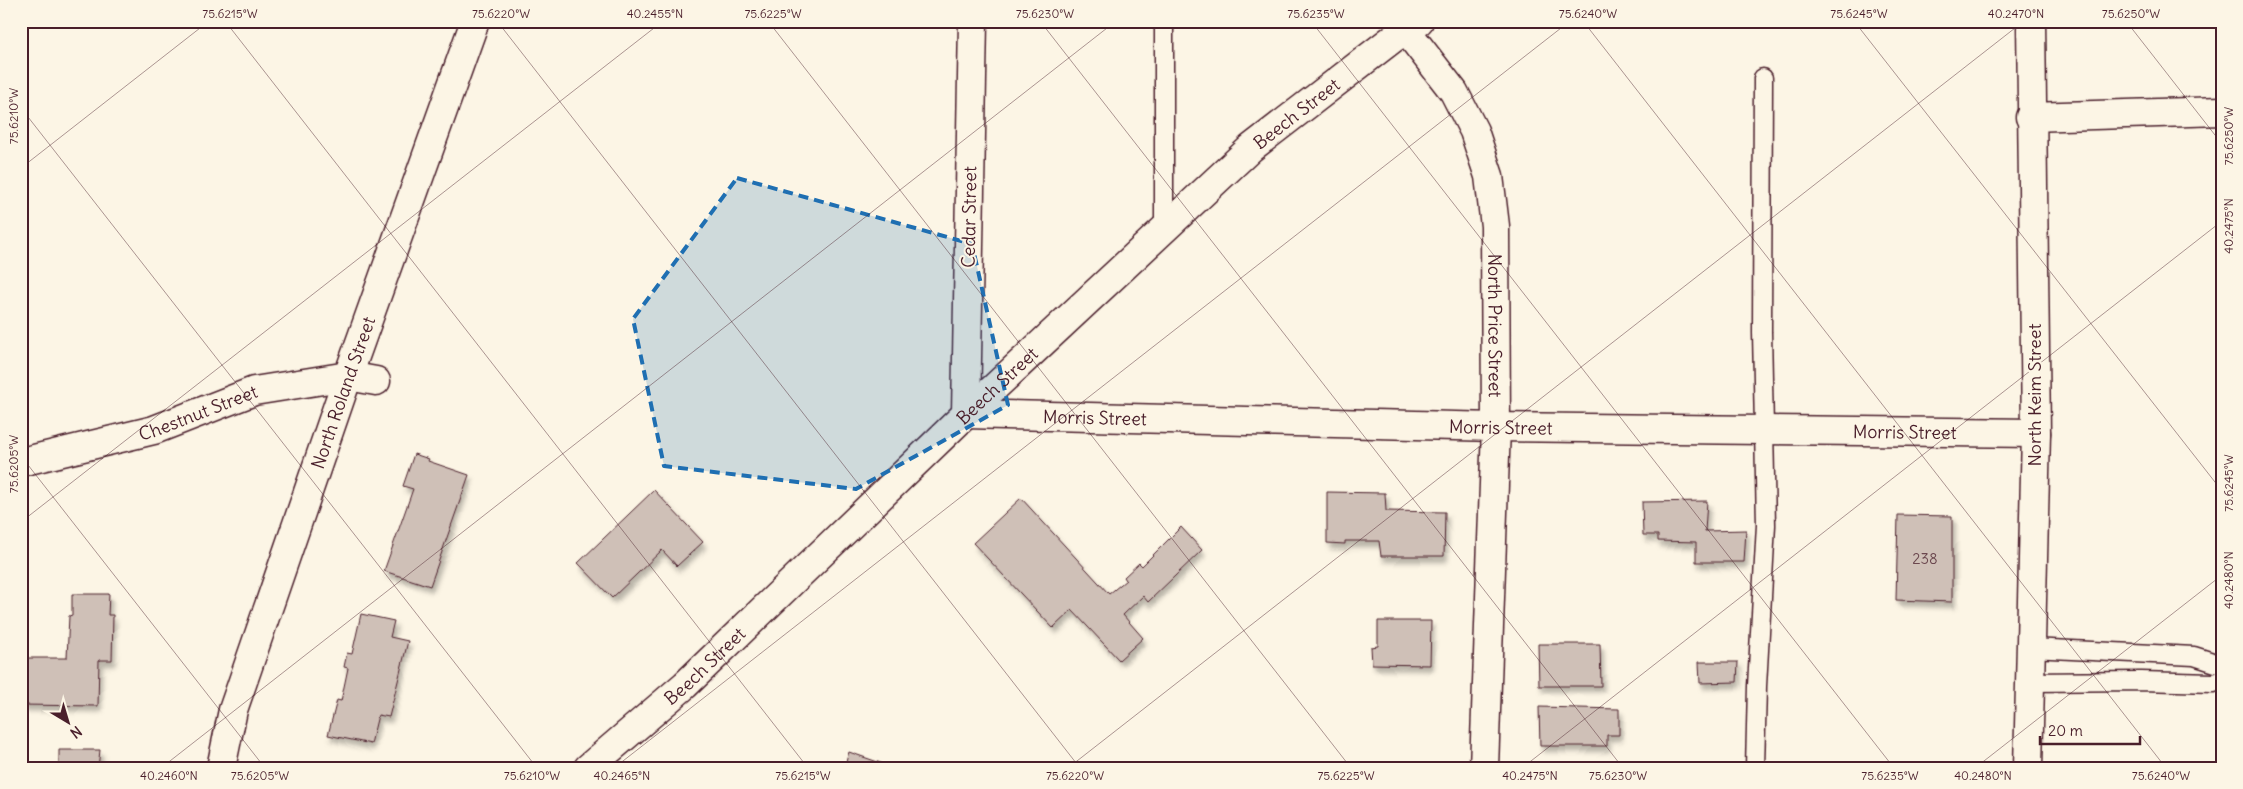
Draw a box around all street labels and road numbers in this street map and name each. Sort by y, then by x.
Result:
street label: Beech Street [1248,73,1344,154]
street label: Cedar Street [957,166,981,268]
street label: North Price Street [1484,254,1507,397]
street label: North Roland Street [305,313,380,472]
street label: North Keim Street [2023,324,2046,467]
street label: Beech Street [951,342,1042,429]
street label: Chestnut Street [136,379,261,445]
street label: Morris Street [1043,404,1147,430]
street label: Morris Street [1449,414,1553,439]
street label: Morris Street [1853,419,1957,444]
street label: Beech Street [659,622,750,709]

